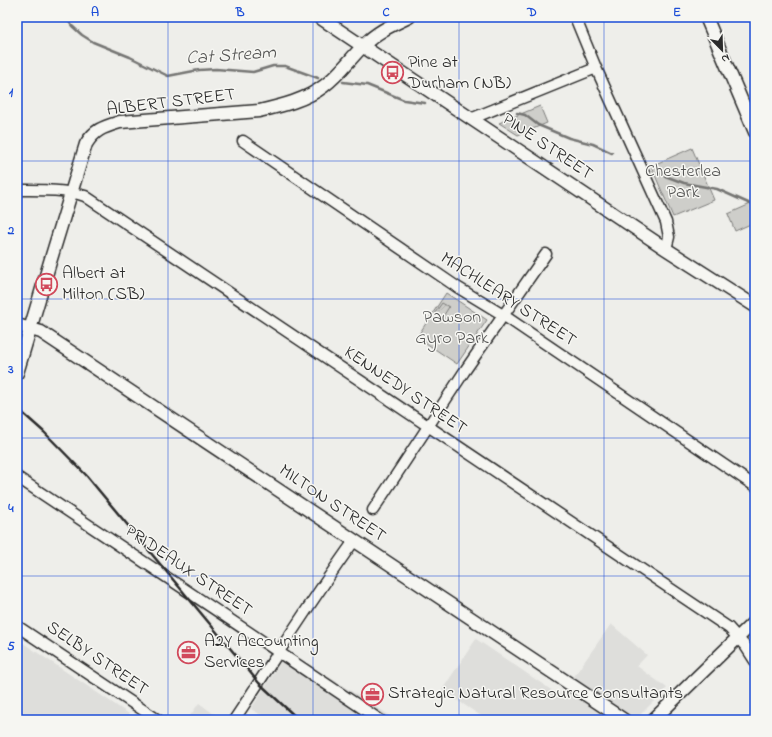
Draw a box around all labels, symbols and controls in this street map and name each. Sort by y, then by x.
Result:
text: A [91,3,99,22]
text: B [235,3,245,22]
text: C [382,3,390,22]
text: D [526,3,537,22]
text: E [673,3,681,22]
north arrow [702,30,742,70]
water label: Cat Stream [185,39,277,73]
text: N [719,49,732,67]
place label: Pine at Durham (NB) [407,50,511,97]
bus stop icon: Pine at Durham (NB) [380,60,406,86]
street label: ALBERT STREET [105,82,237,124]
text: 1 [9,83,14,102]
street label: PINE STREET [496,107,598,187]
park label: Chesterlea Park [645,159,721,206]
text: 2 [7,221,15,240]
street label: MACHLEARY STREET [435,246,581,354]
place label: Albert at Milton (SB) [62,261,145,308]
bus stop icon: Albert at Milton (SB) [34,271,60,297]
park label: Pawson Gyro Park [415,305,489,352]
street label: KENNEDY STREET [338,340,472,442]
text: 3 [7,360,14,379]
street label: MILTON STREET [273,458,391,550]
text: 4 [7,499,14,518]
street label: PRIDEAUX STREET [119,519,257,623]
street label: SELBY STREET [41,615,153,703]
place label: A2Y Accounting Services [204,629,319,676]
text: 5 [7,637,15,656]
office icon: A2Y Accounting Services [176,639,202,665]
office icon: Strategic Natural Resource Consultants [359,681,385,707]
place label: Strategic Natural Resource Consultants [388,681,683,708]

